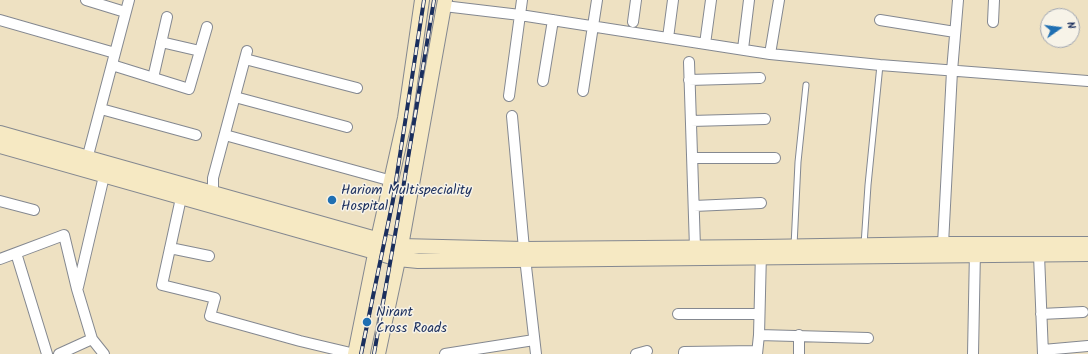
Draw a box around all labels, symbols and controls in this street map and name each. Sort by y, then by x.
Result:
north arrow [1040,8,1080,48]
text: N [1061,20,1080,31]
place label: Hariom Multispeciality Hospital [341,184,472,216]
marker: Hariom Multispeciality Hospital [326,194,338,206]
place label: Nirant Cross Roads [376,306,447,338]
marker: Nirant Cross Roads [361,316,373,328]

